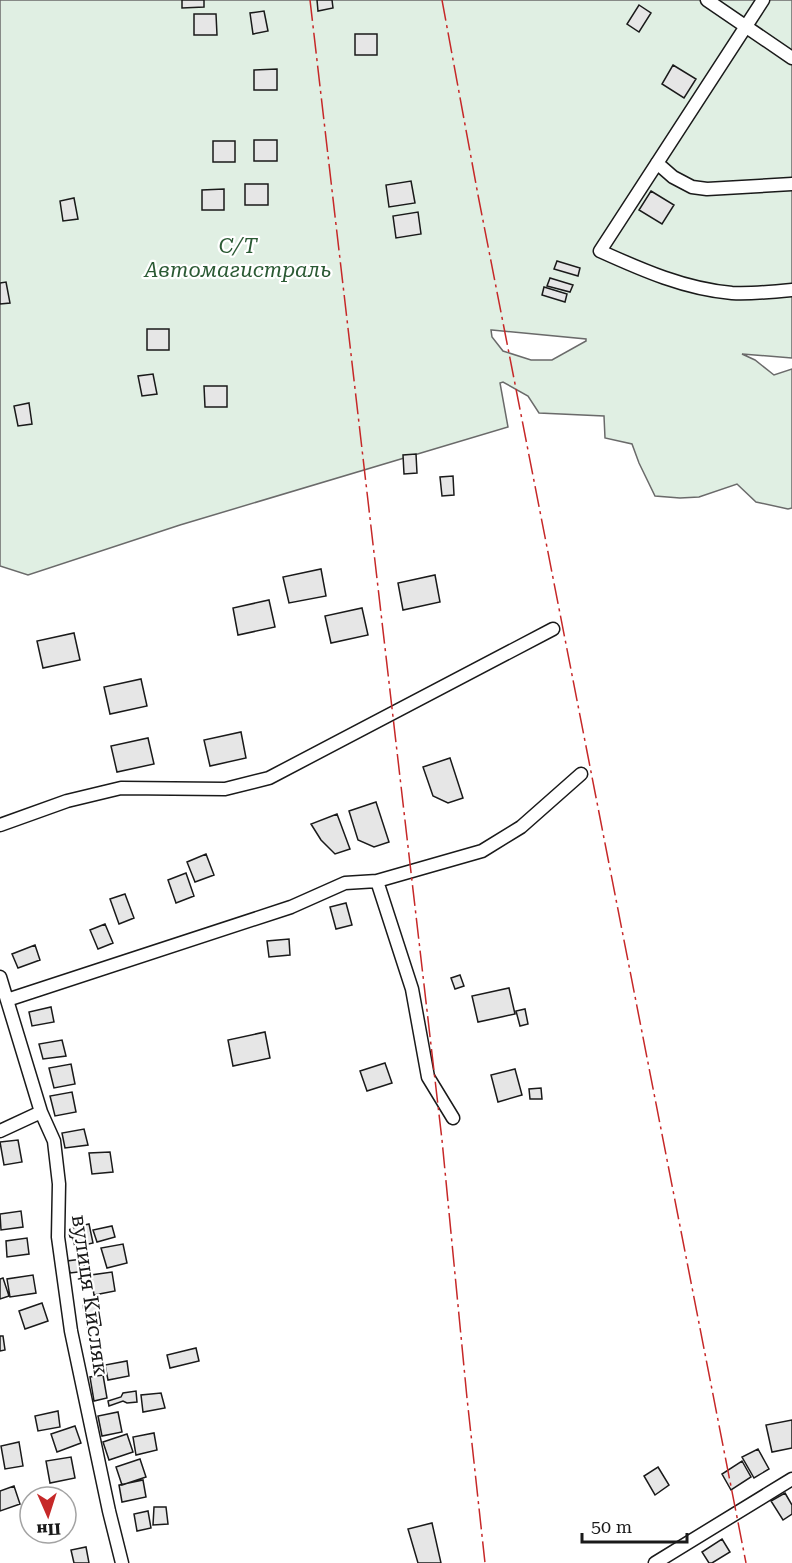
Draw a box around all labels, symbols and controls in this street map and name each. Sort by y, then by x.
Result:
park label: С/Т Автомагистраль [143,234,331,282]
street label: вулиця Кисляк [67,1213,113,1377]
north arrow [18,1485,78,1545]
scale bar [582,1506,687,1544]
text: 50 m [591,1516,632,1537]
text: Пн [36,1519,61,1540]

